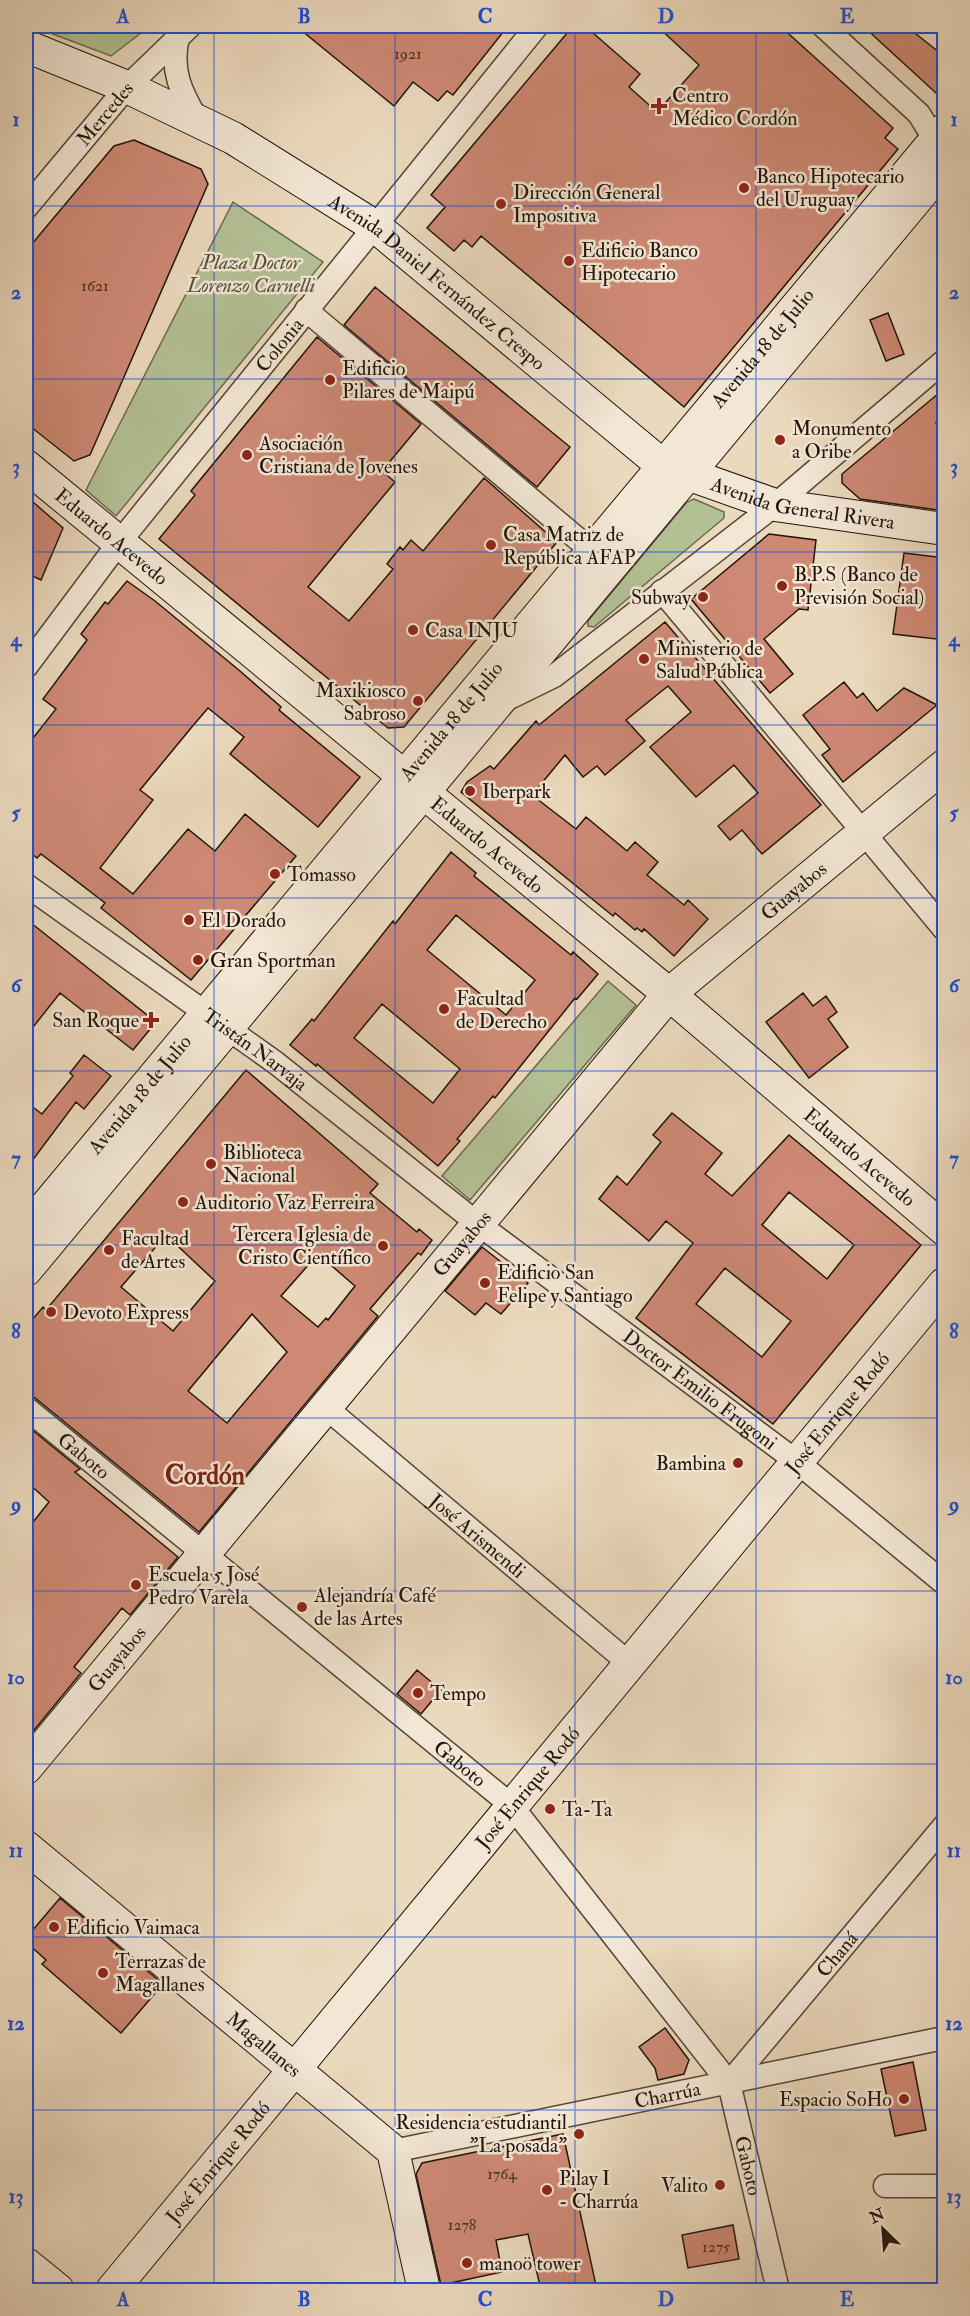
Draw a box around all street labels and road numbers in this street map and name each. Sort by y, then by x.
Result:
street label: Mercedes [71,75,138,151]
street label: Avenida Daniel Fernández Crespo [323,188,551,375]
street label: Avenida 18 de Julio [705,283,819,413]
street label: Colonia [250,312,309,377]
street label: Avenida General Rivera [707,471,897,534]
street label: Eduardo Acevedo [50,483,174,590]
street label: Avenida 18 de Julio [393,656,508,787]
street label: Eduardo Acevedo [426,791,549,899]
street label: Guayabos [755,856,832,925]
street label: Tristán Narvaja [198,1002,314,1097]
street label: Avenida 18 de Julio [82,1029,196,1160]
street label: Eduardo Acevedo [799,1102,921,1212]
street label: Guayabos [427,1205,497,1282]
street label: Doctor Emilio Frugoni [618,1324,782,1455]
street label: José Enrique Rodó [779,1347,895,1480]
street label: Gaboto [53,1427,115,1484]
street label: José Arismendi [424,1487,531,1583]
street label: Guayabos [82,1620,152,1697]
street label: José Enrique Rodó [469,1721,585,1854]
street label: Gaboto [429,1734,491,1792]
street label: Chaná [811,1926,864,1982]
street label: Magallanes [221,2006,307,2082]
street label: Charrúa [632,2076,703,2114]
street label: José Enrique Rodó [159,2096,275,2229]
street label: Gaboto [729,2133,768,2198]

